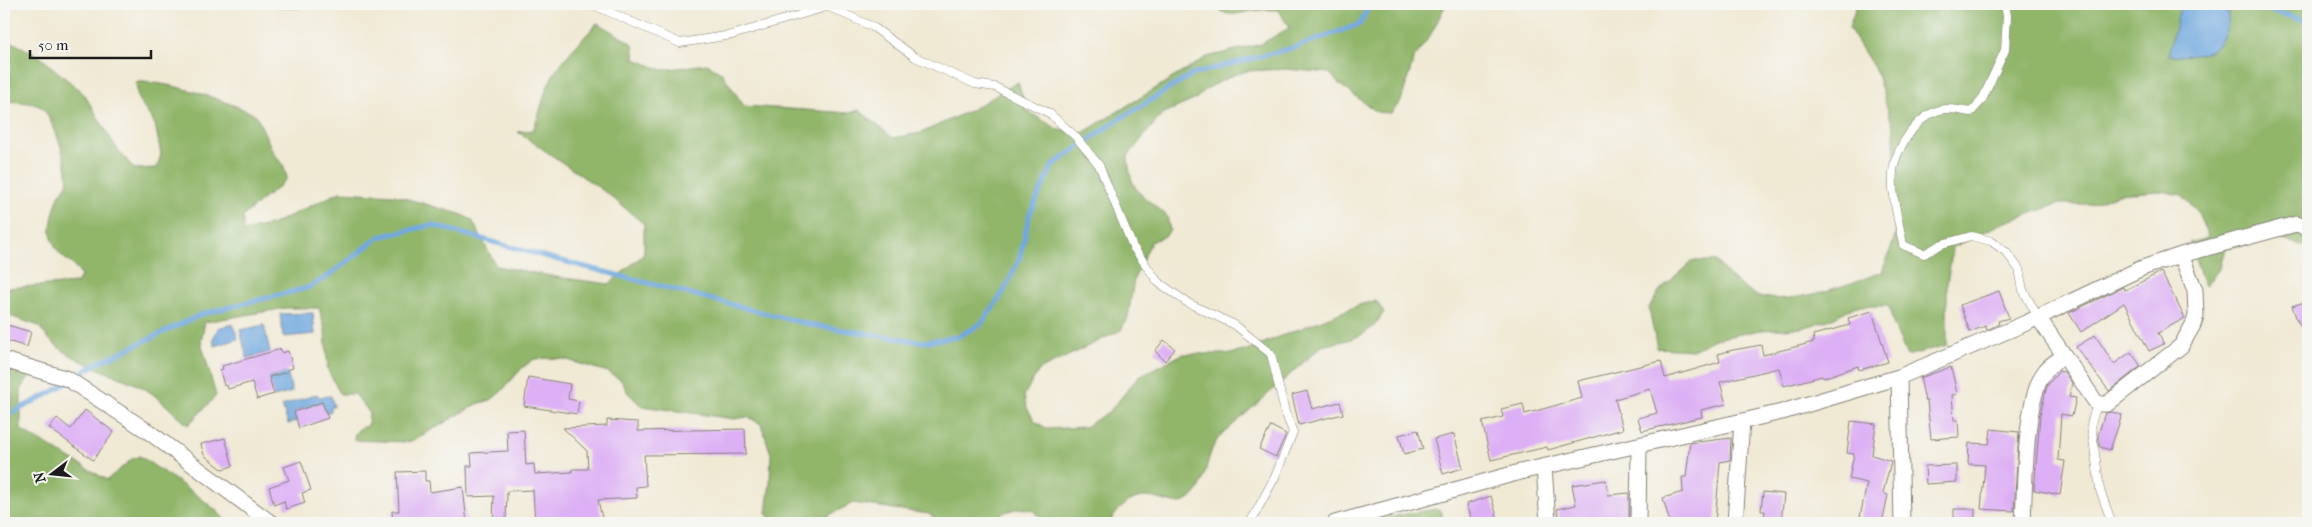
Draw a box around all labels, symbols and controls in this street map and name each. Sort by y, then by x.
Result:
scale bar [30,28,151,60]
text: 50 m [38,36,69,54]
north arrow [28,450,78,500]
text: N [30,470,50,485]

